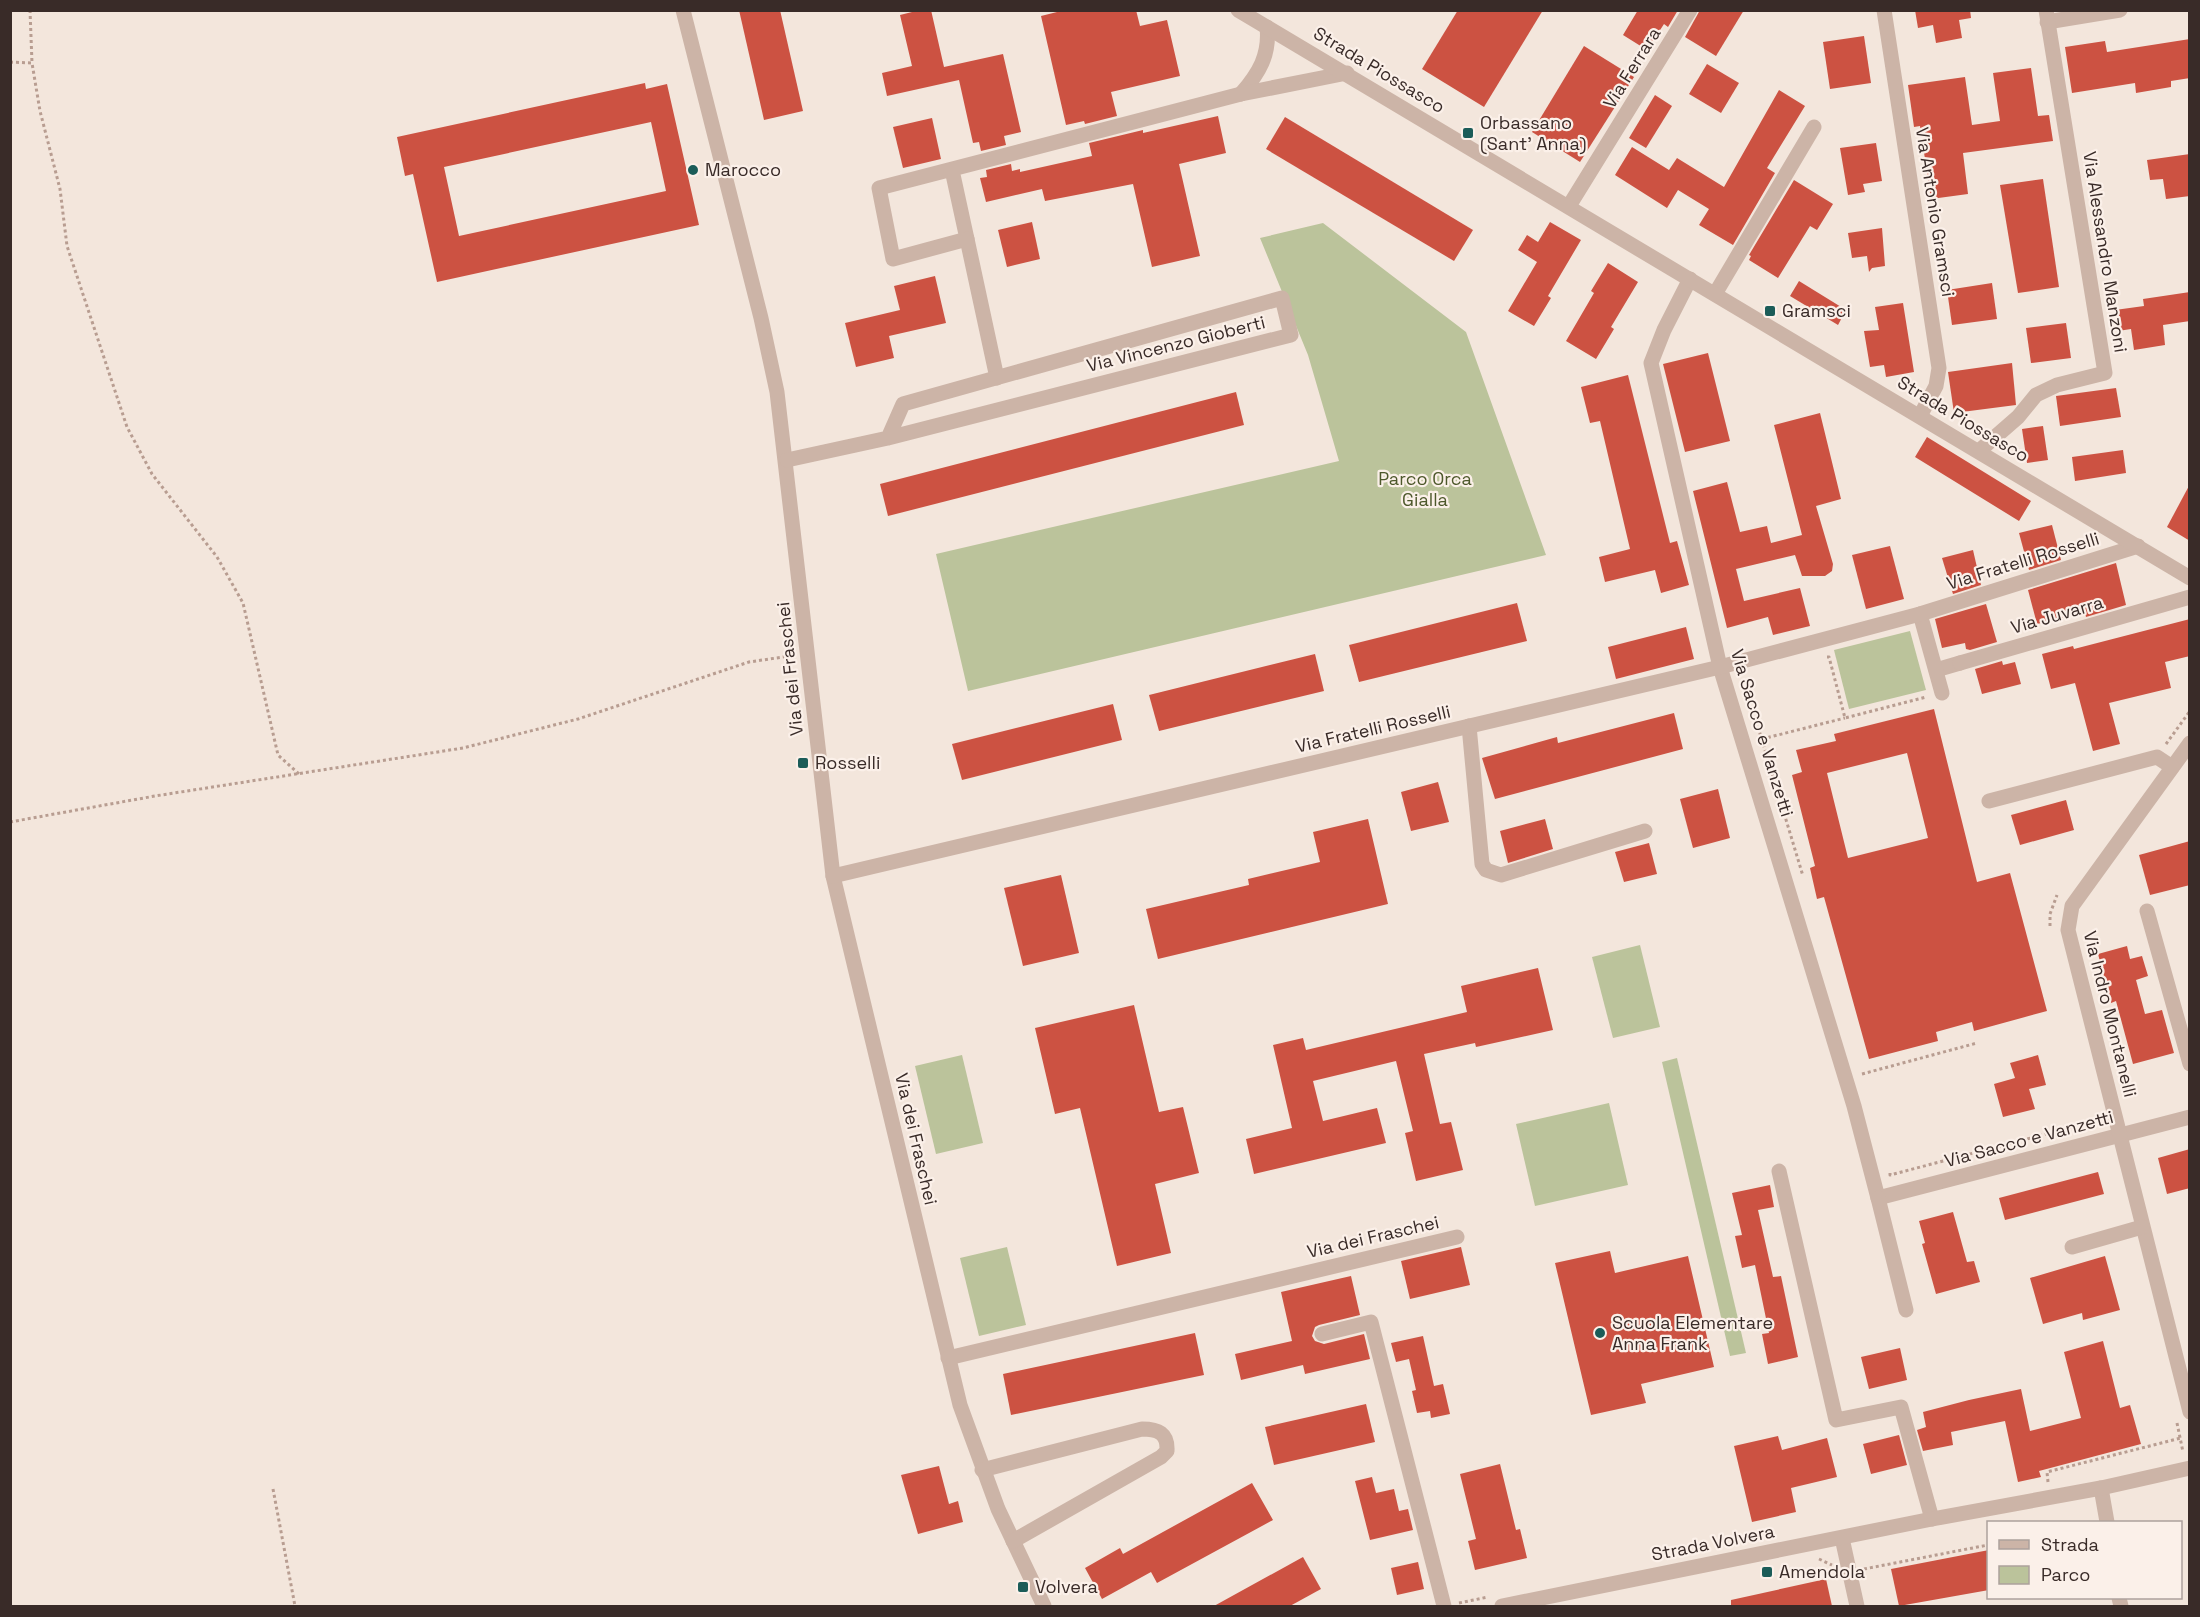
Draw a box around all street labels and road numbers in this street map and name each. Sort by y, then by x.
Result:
street label: Strada Piossasco [1309,21,1449,118]
street label: Via Ferrara [1598,23,1666,113]
street label: Via Antonio Gramsci [1911,125,1960,298]
street label: Via Alessandro Manzoni [2078,150,2133,354]
street label: Via Vincenzo Gioberti [1084,310,1268,377]
street label: Strada Piossasco [1893,370,2033,467]
street label: Via Fratelli Rosselli [1944,526,2102,595]
street label: Via Juvarra [2008,590,2106,639]
street label: Via dei Fraschei [771,601,808,737]
street label: Via Sacco e Vanzetti [1726,646,1799,819]
street label: Via Fratelli Rosselli [1293,699,1453,758]
street label: Via Indro Montanelli [2079,928,2142,1099]
street label: Via dei Fraschei [890,1071,943,1207]
street label: Via Sacco e Vanzetti [1942,1105,2116,1172]
street label: Via dei Fraschei [1305,1210,1441,1263]
street label: Strada Volvera [1649,1519,1776,1566]

